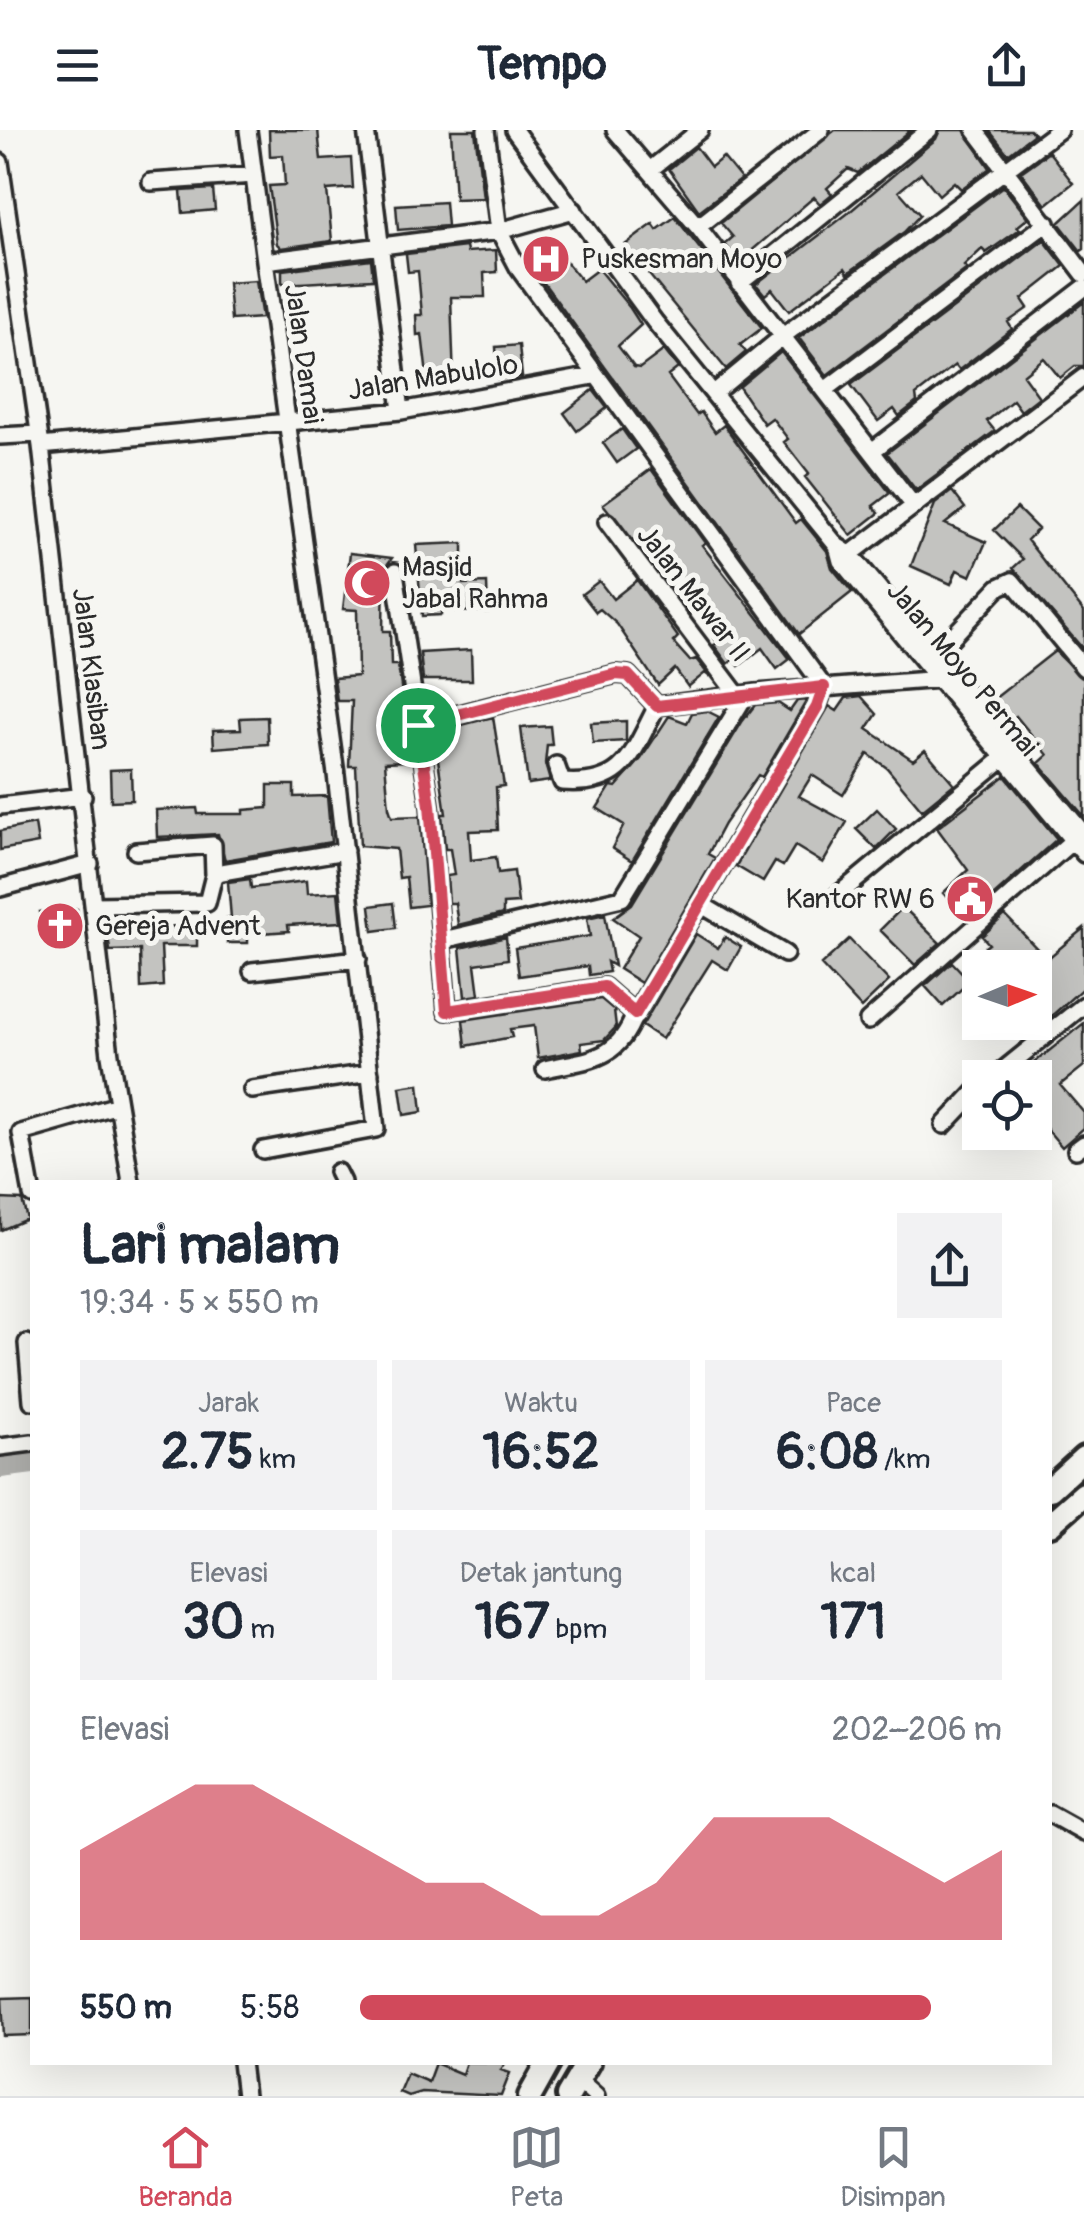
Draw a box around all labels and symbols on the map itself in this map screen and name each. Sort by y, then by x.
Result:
hospital icon: Puskesman Moyo [520,233,572,285]
place label: Puskesman Moyo [581,242,782,277]
street label: Jalan Damai [276,282,330,426]
street label: Jalan Mabulolo [346,347,520,409]
street label: Jalan Mawar II [629,519,757,669]
place label: Masjid Jabal Rahma [402,550,548,617]
mosque icon: Masjid Jabal Rahma [341,557,393,609]
street label: Jalan Moyo Permai [879,574,1045,764]
street label: Jalan Klasiban [64,586,118,752]
pin [376,683,461,768]
public building icon: Kantor RW 6 [944,873,996,925]
place label: Kantor RW 6 [785,882,935,917]
church icon: Gereja Advent [34,900,86,952]
place label: Gereja Advent [95,909,261,944]
north arrow [962,950,1052,1040]

